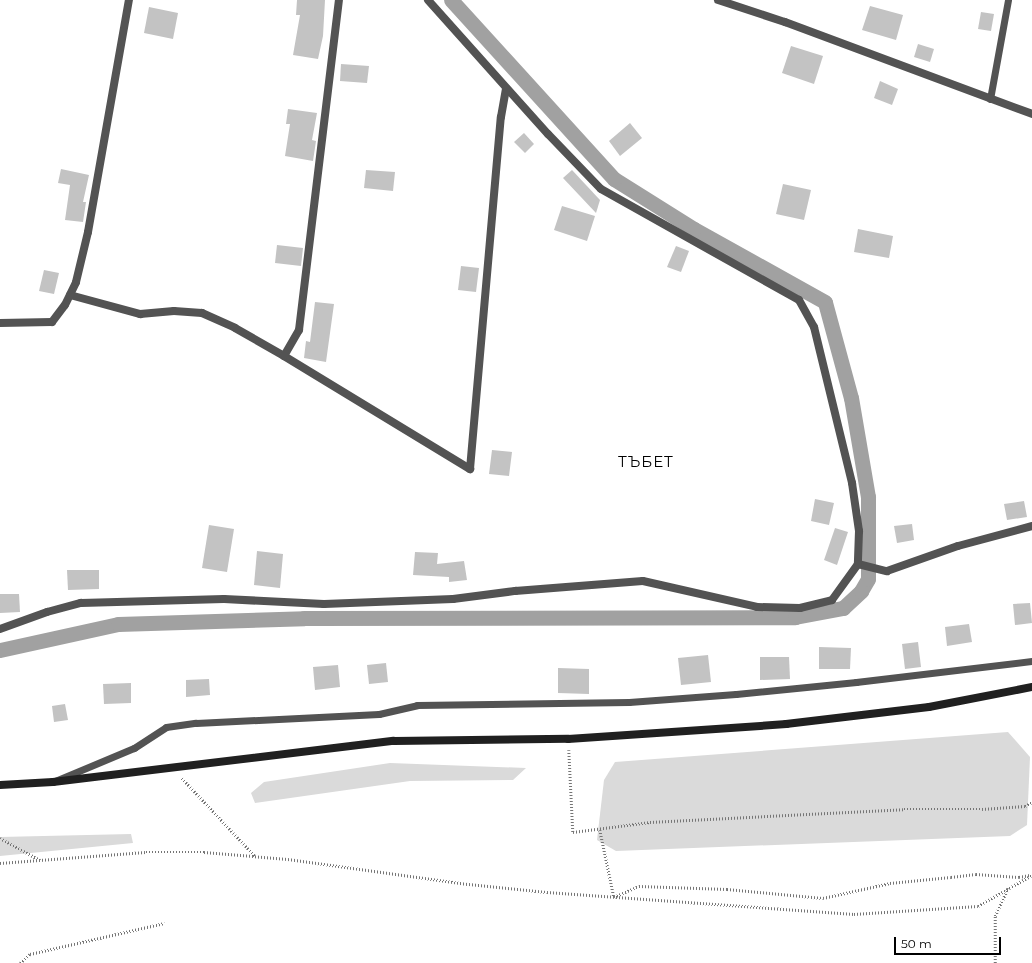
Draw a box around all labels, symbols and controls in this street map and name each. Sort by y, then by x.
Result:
district label: ТЪБЕТ [618,453,674,471]
scale bar [896,929,1003,955]
text: 50 m [901,936,932,951]

